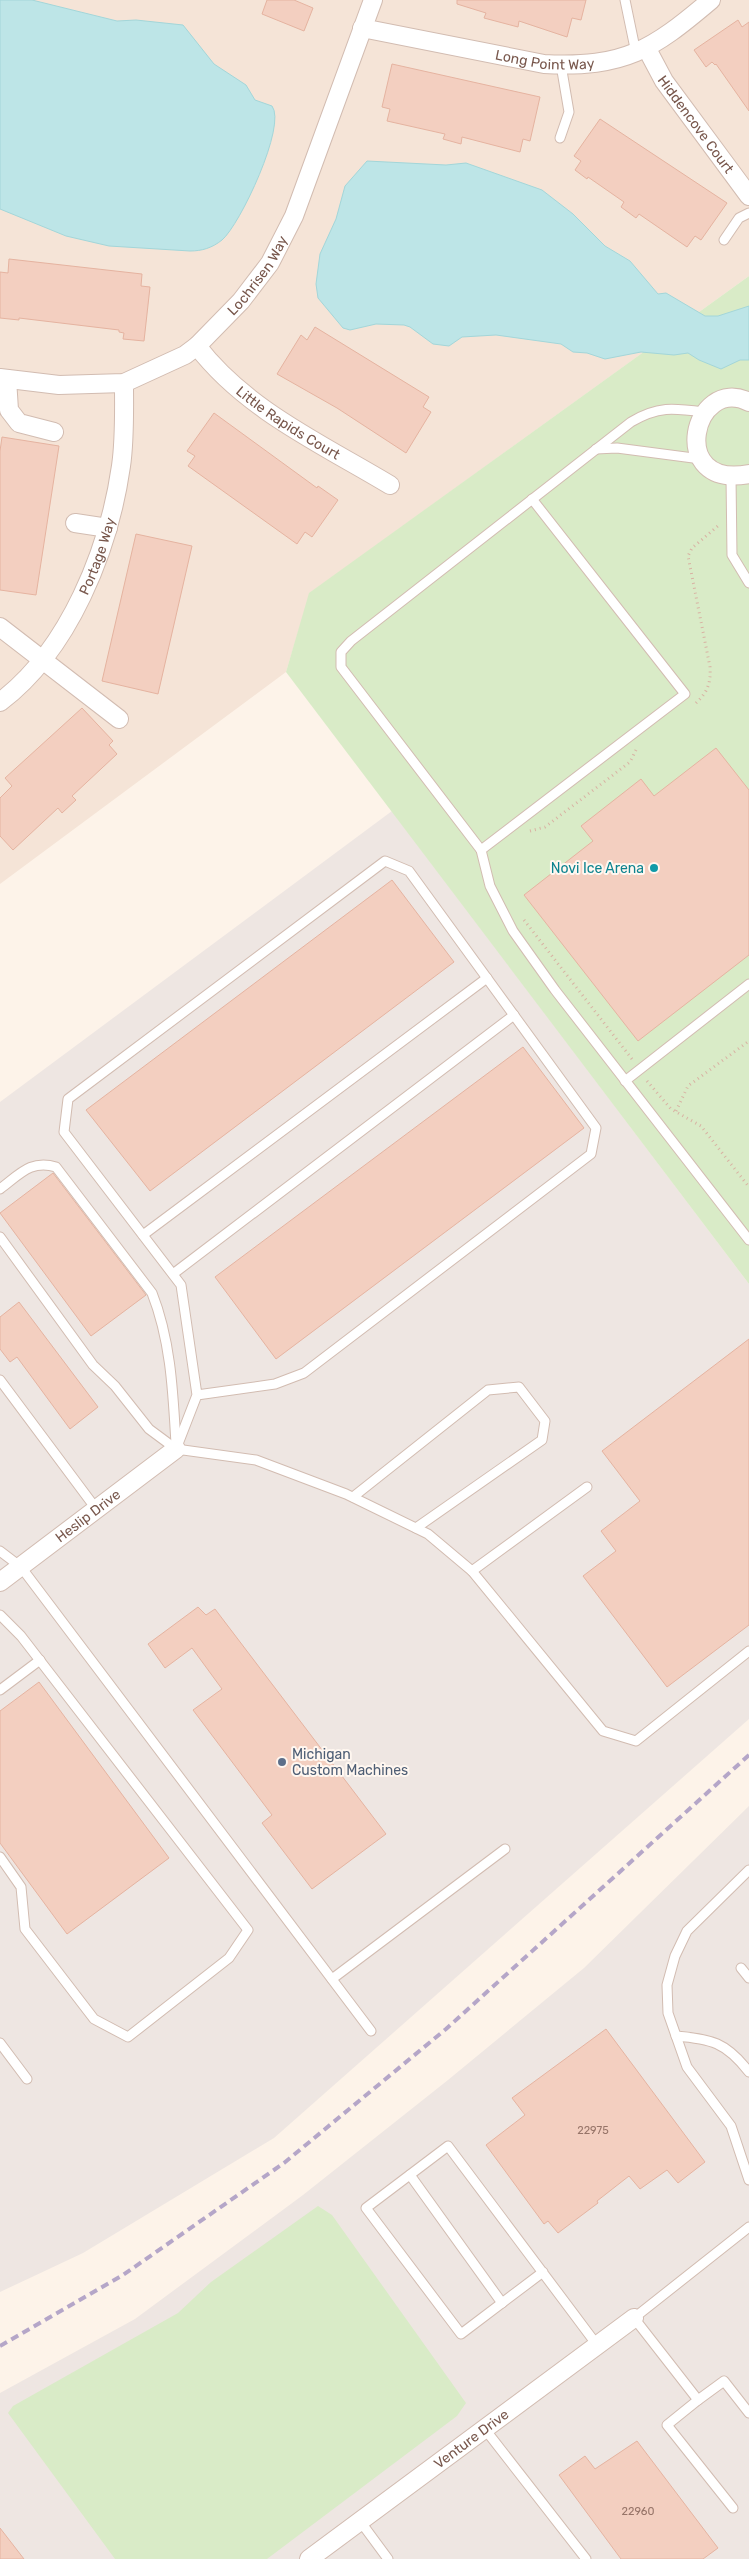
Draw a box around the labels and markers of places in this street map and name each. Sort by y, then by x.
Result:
place label: Novi Ice Arena [551,860,644,877]
marker: Novi Ice Arena [648,862,660,874]
place label: Michigan Custom Machines [292,1746,408,1779]
marker: Michigan Custom Machines [276,1756,288,1768]

